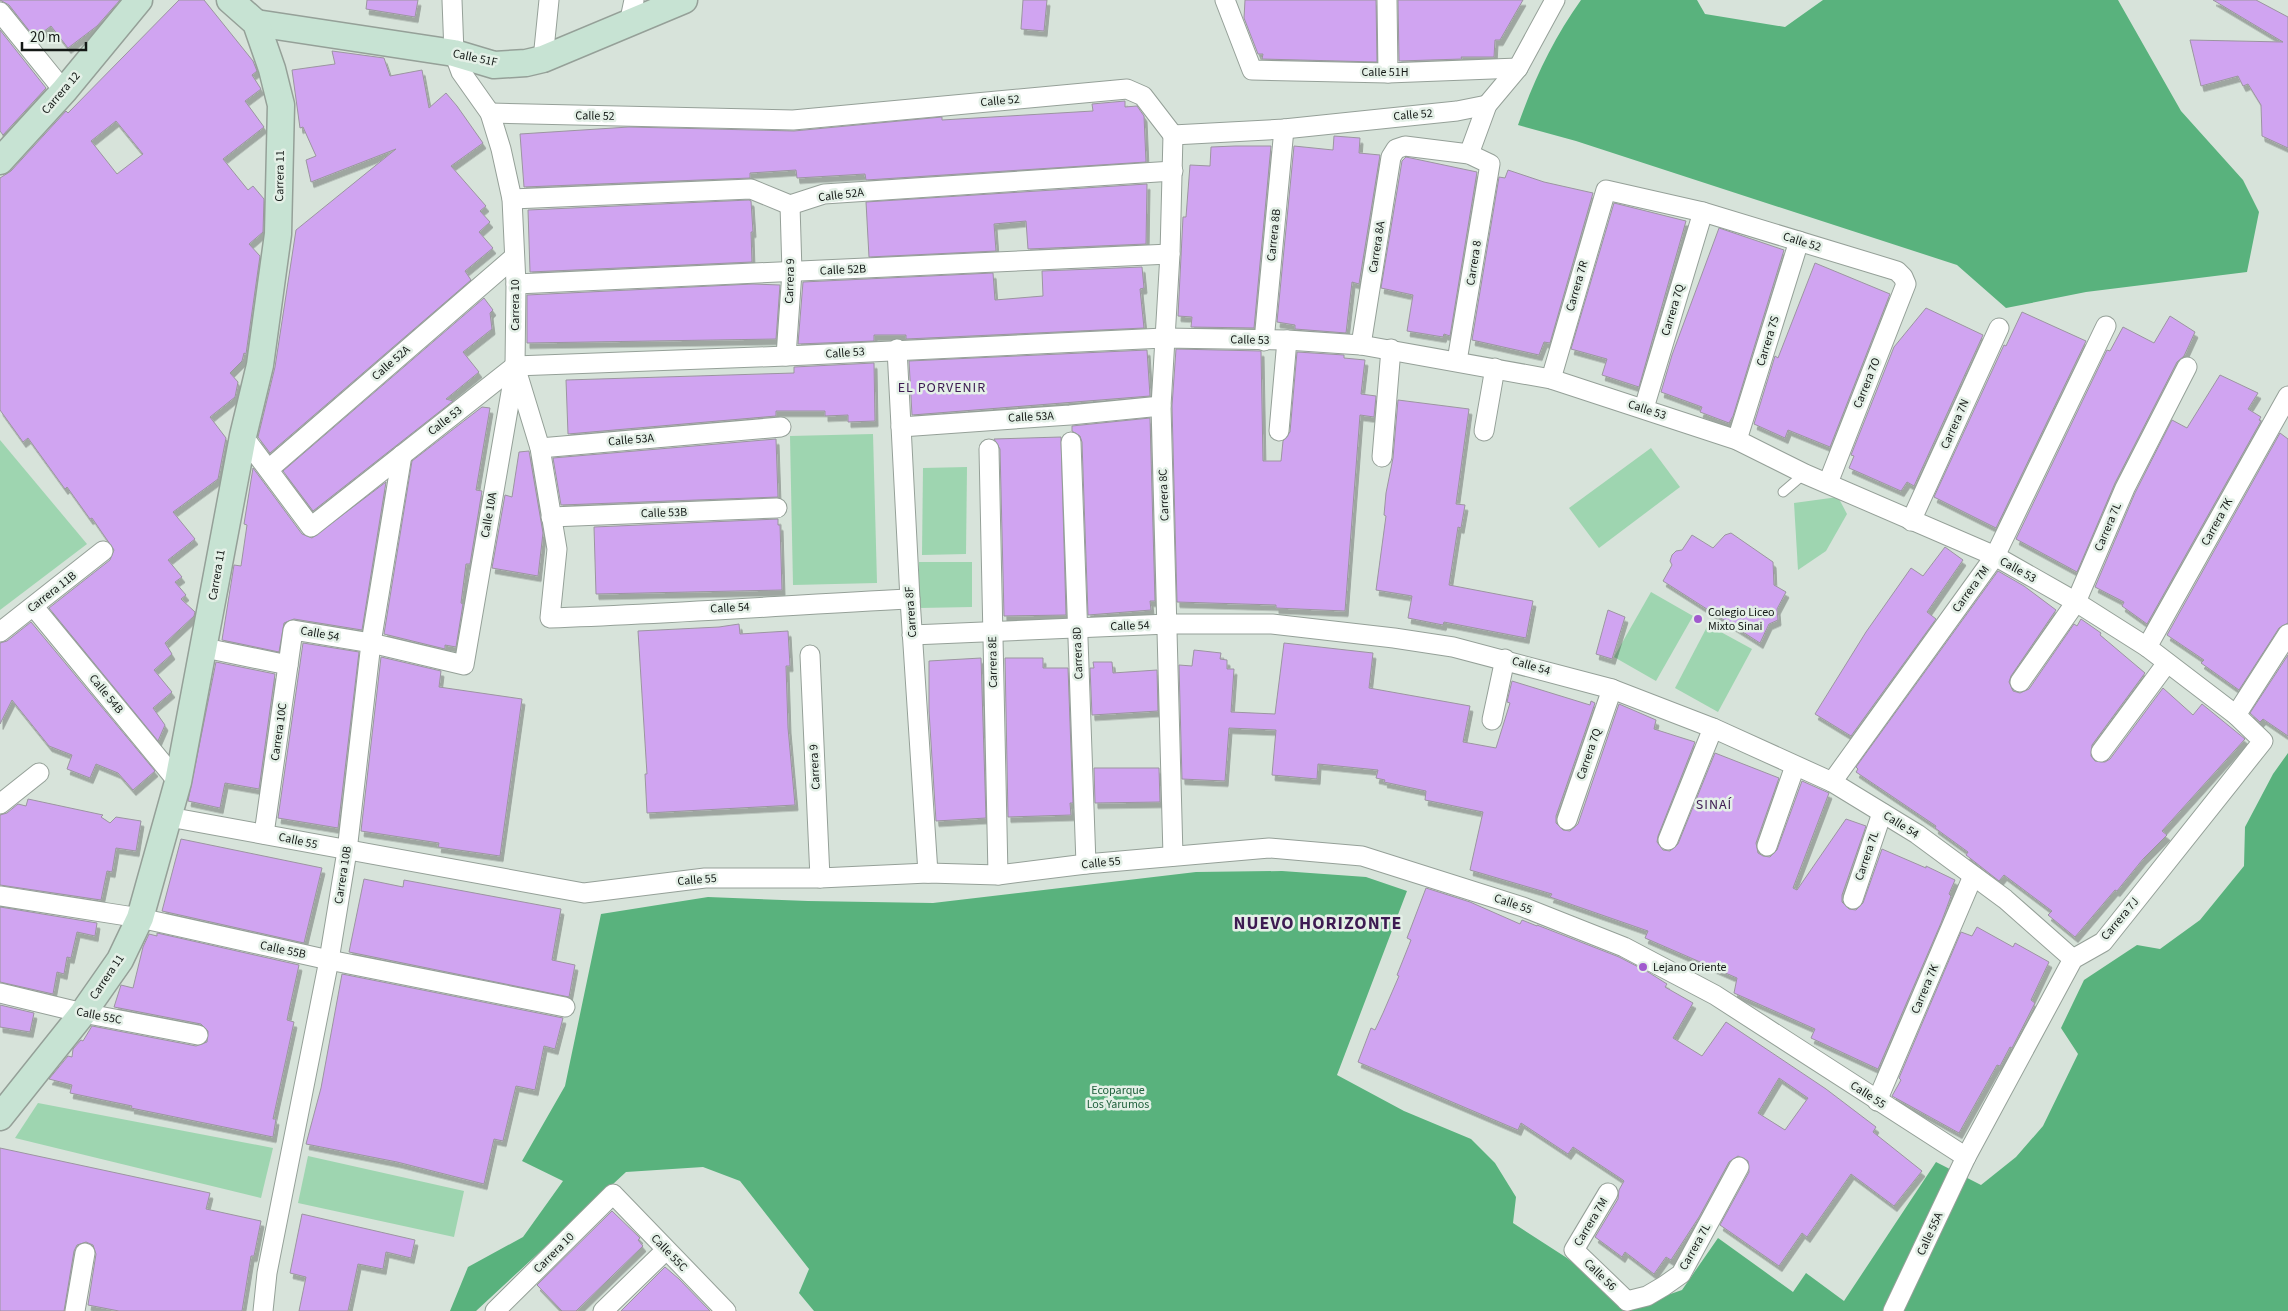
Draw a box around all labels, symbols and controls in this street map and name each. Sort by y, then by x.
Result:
scale bar [22,20,86,52]
text: 20 m [30,27,60,48]
street label: Calle 51F [451,45,499,71]
street label: Calle 51H [1361,64,1409,81]
street label: Carrera 12 [38,68,84,118]
street label: Calle 52 [980,91,1020,111]
street label: Calle 52 [1393,105,1433,125]
street label: Calle 52 [575,107,615,125]
street label: Carrera 11 [271,150,289,202]
street label: Calle 52A [817,184,865,206]
street label: Carrera 8B [1263,208,1285,262]
street label: Carrera 8A [1365,220,1390,274]
street label: Calle 52 [1781,228,1823,256]
street label: Carrera 8 [1462,239,1486,287]
street label: Carrera 9 [781,258,799,304]
street label: Carrera 7R [1562,258,1592,313]
street label: Calle 52B [819,260,867,280]
street label: Carrera 10 [507,279,524,331]
street label: Carrera 7Q [1657,282,1689,338]
street label: Carrera 7S [1752,314,1784,368]
street label: Calle 53 [1230,331,1270,349]
street label: Calle 52A [368,341,414,384]
street label: Calle 53 [825,343,865,363]
street label: Carrera 7O [1849,355,1885,411]
district label: EL PORVENIR [898,378,986,398]
street label: Calle 53 [1626,396,1668,424]
street label: Carrera 7N [1936,396,1974,452]
street label: Calle 53 [424,402,466,440]
street label: Calle 53A [1008,407,1055,427]
street label: Calle 53A [607,429,655,450]
street label: Carrera 8C [1155,468,1173,521]
street label: Calle 10A [477,490,501,539]
street label: Carrera 7K [2197,495,2237,549]
street label: Carrera 7L [2090,500,2126,554]
street label: Calle 53B [641,504,687,522]
street label: Carrera 11 [204,548,230,602]
street label: Calle 53 [1997,553,2039,587]
street label: Carrera 7M [1948,562,1994,616]
street label: Carrera 11B [24,567,80,617]
street label: Carrera 8F [901,586,921,638]
street label: Calle 54 [710,598,750,618]
place label: Colegio Liceo Mixto Sinai [1708,604,1775,635]
marker: Colegio Liceo Mixto Sinai [1692,613,1704,625]
street label: Calle 54 [1110,617,1150,635]
street label: Calle 54 [299,622,341,646]
street label: Carrera 8D [1069,626,1087,680]
street label: Carrera 8E [984,636,1002,688]
street label: Calle 54 [1510,652,1552,680]
street label: Calle 54B [85,671,127,717]
street label: Carrera 10C [267,702,291,762]
street label: Carrera 7Q [1572,726,1606,782]
street label: Carrera 9 [805,744,825,790]
district label: SINAÍ [1696,795,1733,815]
street label: Calle 54 [1880,807,1922,843]
street label: Calle 55 [277,829,319,853]
street label: Carrera 7L [1851,829,1883,883]
street label: Carrera 10B [330,845,356,905]
street label: Calle 55 [1081,852,1121,874]
street label: Calle 55 [677,870,717,890]
street label: Calle 55 [1492,890,1534,918]
street label: Carrera 7J [2097,894,2143,944]
district label: NUEVO HORIZONTE [1234,911,1402,936]
street label: Calle 55B [259,937,307,963]
street label: Carrera 11 [86,951,128,1003]
place label: Lejano Oriente [1653,959,1727,976]
marker: Lejano Oriente [1637,961,1649,973]
street label: Carrera 7K [1907,962,1943,1016]
street label: Calle 55C [75,1003,123,1029]
street label: Calle 55 [1847,1077,1889,1113]
park label: Ecoparque Los Yarumos [1087,1082,1149,1113]
street label: Carrera 7M [1570,1194,1612,1250]
street label: Calle 55A [1913,1209,1948,1258]
street label: Carrera 7L [1675,1220,1715,1274]
street label: Carrera 10 [530,1229,578,1277]
street label: Calle 55C [647,1230,691,1276]
street label: Calle 56 [1580,1255,1620,1295]

